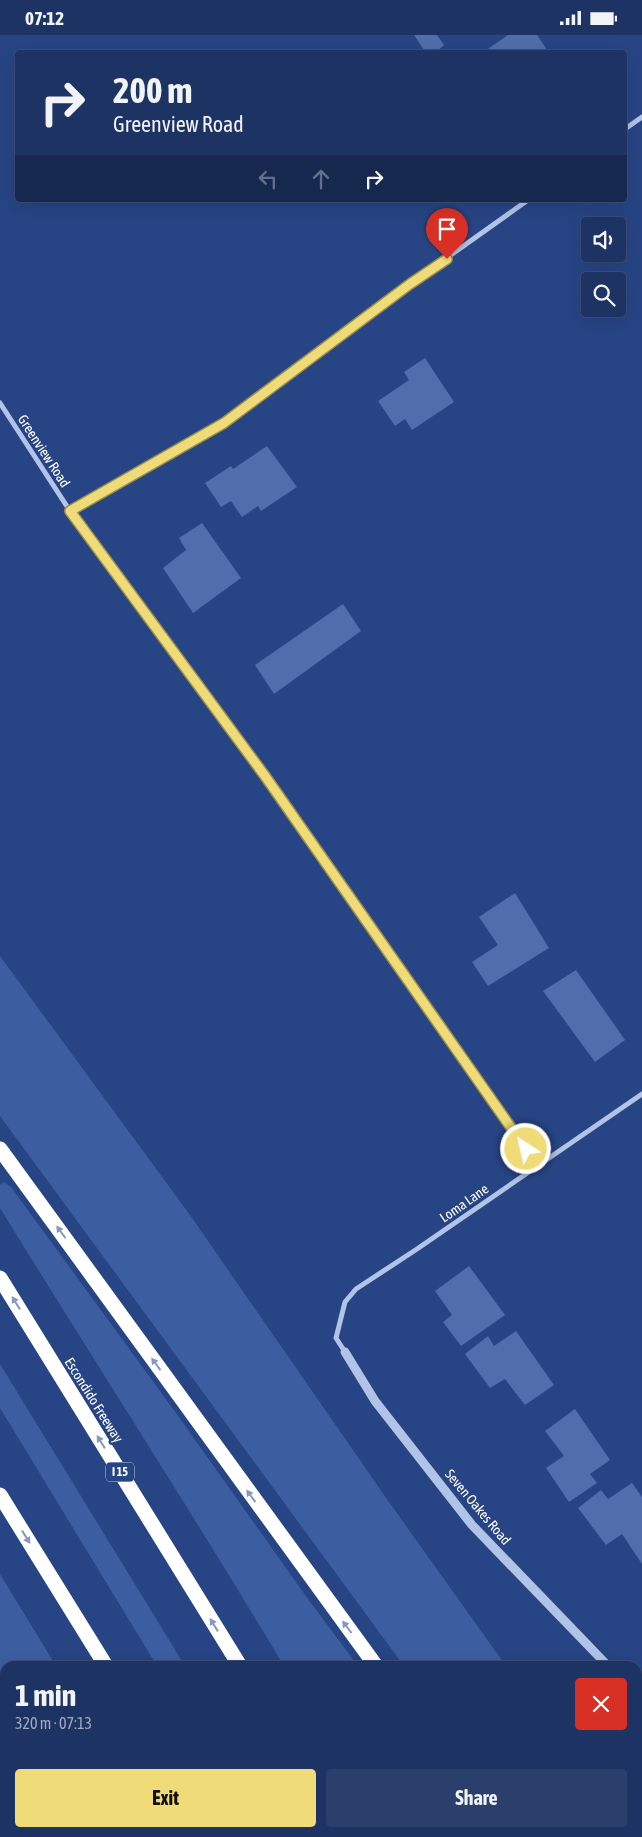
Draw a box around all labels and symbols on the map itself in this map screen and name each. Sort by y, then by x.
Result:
pin [426,208,468,259]
street label: Greenview Road [15,412,73,490]
position arrow [499,1122,551,1174]
street label: Loma Lane [437,1181,491,1225]
one-way arrow [55,1226,66,1239]
one-way arrow [11,1297,20,1310]
street label: Escondido Freeway [62,1355,127,1446]
one-way arrow [151,1357,161,1371]
one-way arrow [97,1435,106,1448]
road number: I 15 [106,1463,134,1481]
street label: Seven Oakes Road [442,1466,514,1548]
one-way arrow [246,1489,256,1503]
one-way arrow [21,1530,30,1543]
one-way arrow [209,1618,219,1631]
one-way arrow [341,1621,352,1634]

